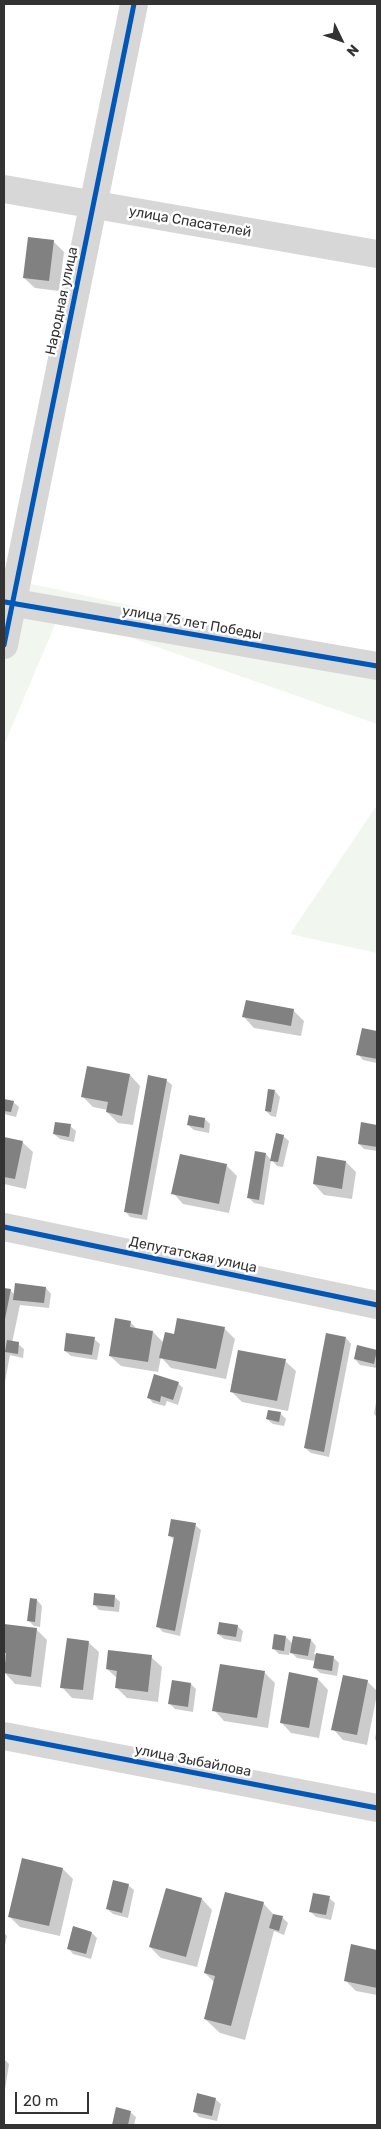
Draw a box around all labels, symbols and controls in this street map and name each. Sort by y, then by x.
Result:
north arrow [316,15,366,65]
text: N [343,41,362,60]
street label: улица Спасателей [128,203,252,241]
street label: Народная улица [42,245,82,357]
street label: улица 75 лет Победы [121,602,263,644]
street label: Депутатская улица [128,1233,258,1277]
street label: улица Зыбайлова [133,1741,253,1781]
scale bar [18,2082,91,2114]
text: 20 m [23,2092,58,2110]

